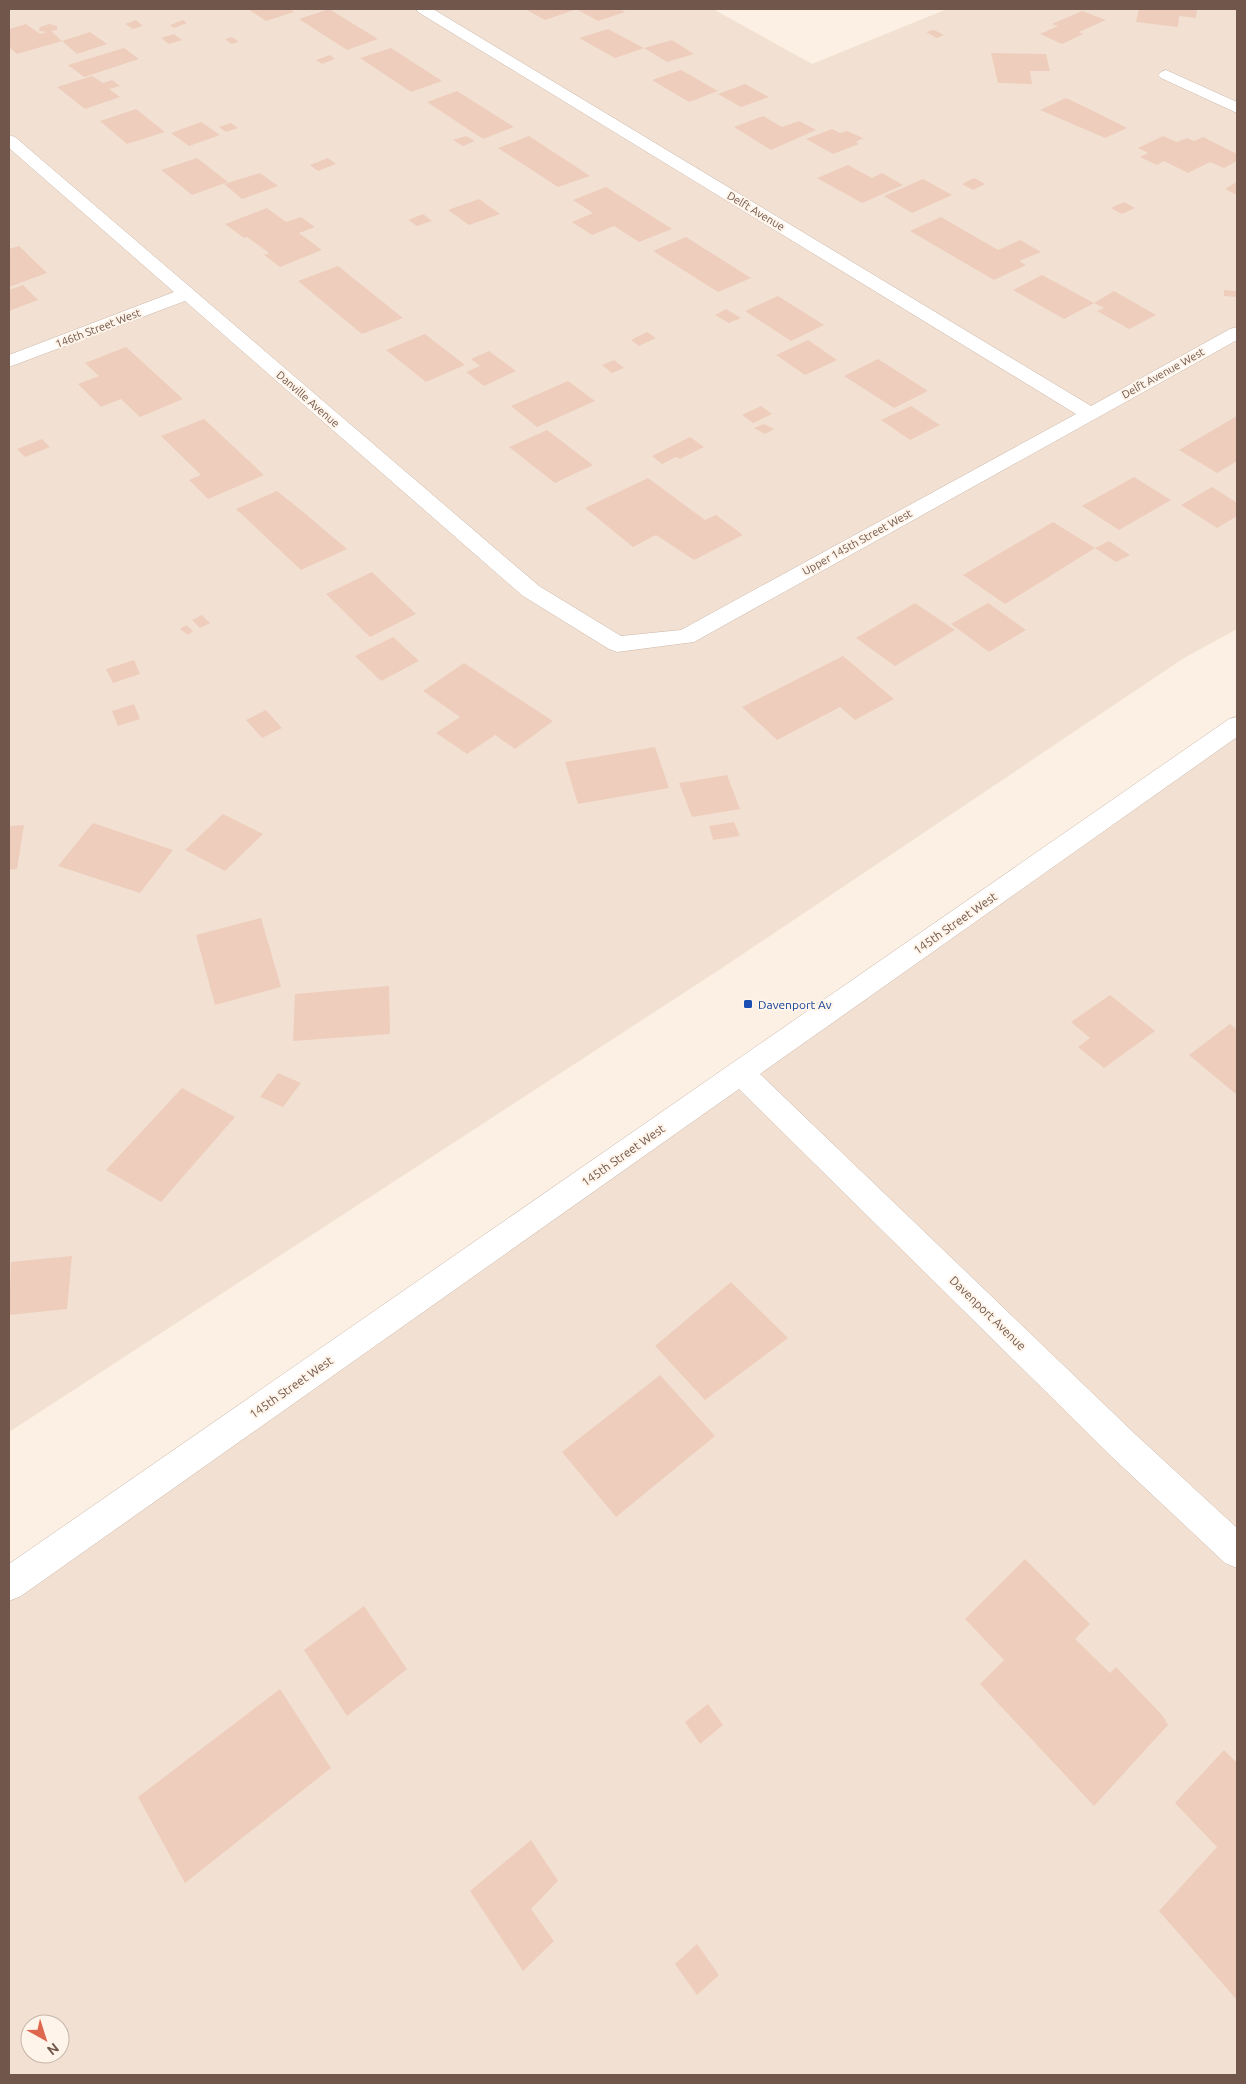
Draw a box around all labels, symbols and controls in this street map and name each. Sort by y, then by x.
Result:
street label: Delft Avenue [725,189,787,233]
street label: 146th Street West [54,306,143,350]
street label: Delft Avenue West [1120,345,1207,401]
street label: Danville Avenue [274,369,342,429]
street label: Upper 145th Street West [800,507,914,577]
street label: 145th Street West [911,889,999,957]
marker: Davenport Av [742,998,754,1010]
place label: Davenport Av [758,998,832,1011]
street label: 145th Street West [579,1121,667,1189]
street label: Davenport Avenue [947,1273,1029,1353]
street label: 145th Street West [247,1353,335,1421]
north arrow [20,2014,70,2064]
text: N [44,2040,62,2059]

